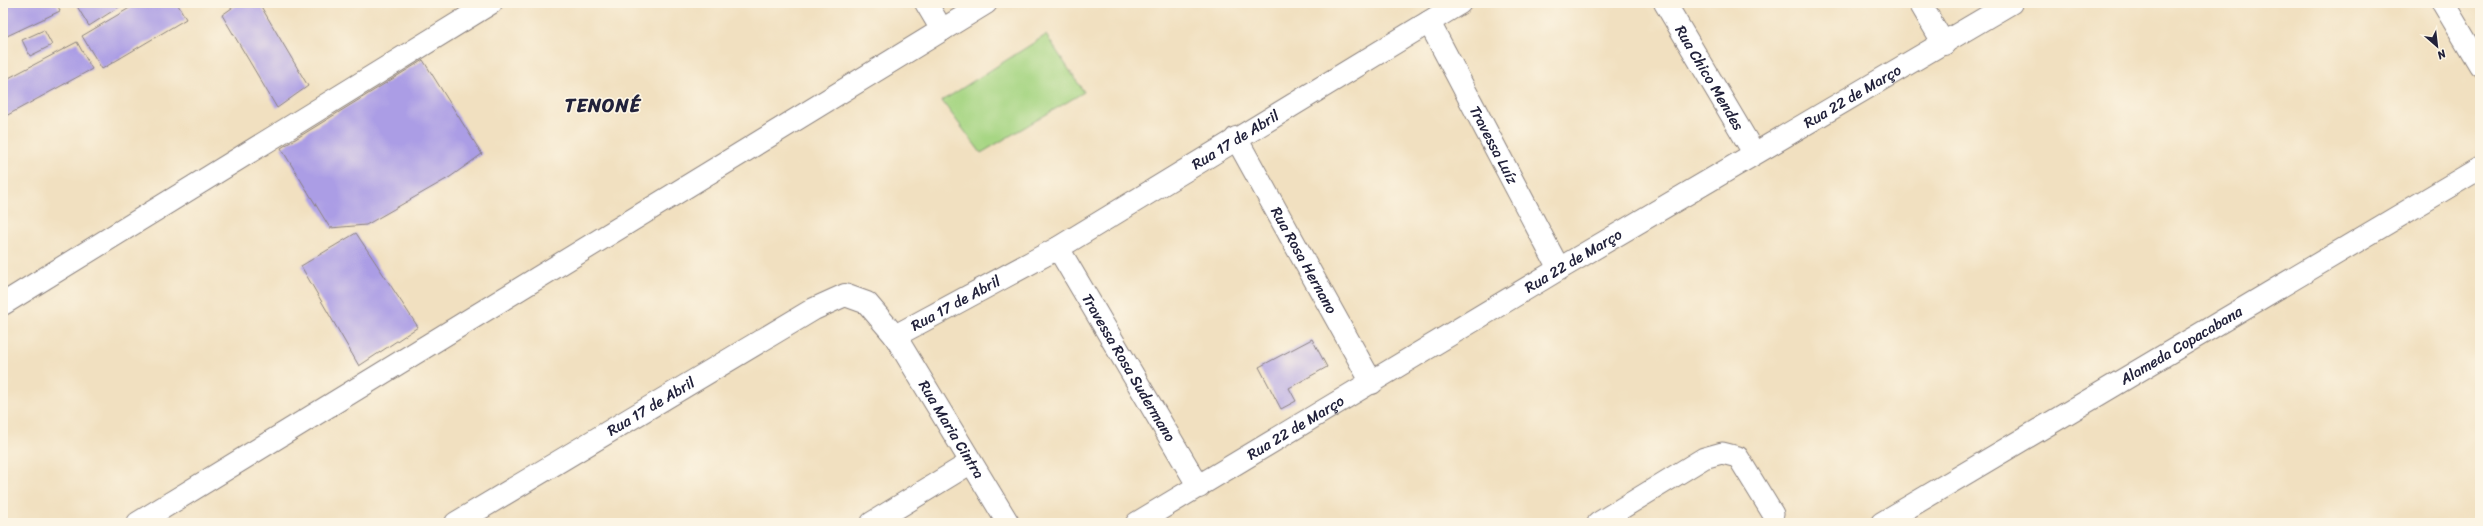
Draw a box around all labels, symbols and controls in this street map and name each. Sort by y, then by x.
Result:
street label: Rua Chico Mendes [1668,20,1751,136]
north arrow [2417,26,2457,66]
text: N [2433,44,2450,65]
street label: Rua 22 de Março [1798,57,1907,135]
district label: TENONÉ [565,89,642,122]
street label: Travessa Luíz [1462,101,1526,190]
street label: Rua 17 de Abril [1186,103,1285,177]
street label: Rua Rosa Hernano [1264,202,1344,319]
street label: Rua 22 de Março [1519,221,1627,300]
street label: Rua 17 de Abril [906,268,1006,338]
street label: Travessa Rosa Sudermano [1075,288,1183,448]
street label: Alameda Copacabana [2114,298,2248,392]
street label: Rua 17 de Abril [602,370,701,443]
street label: Rua Maria Cintra [911,375,992,484]
street label: Rua 22 de Março [1242,388,1350,467]

